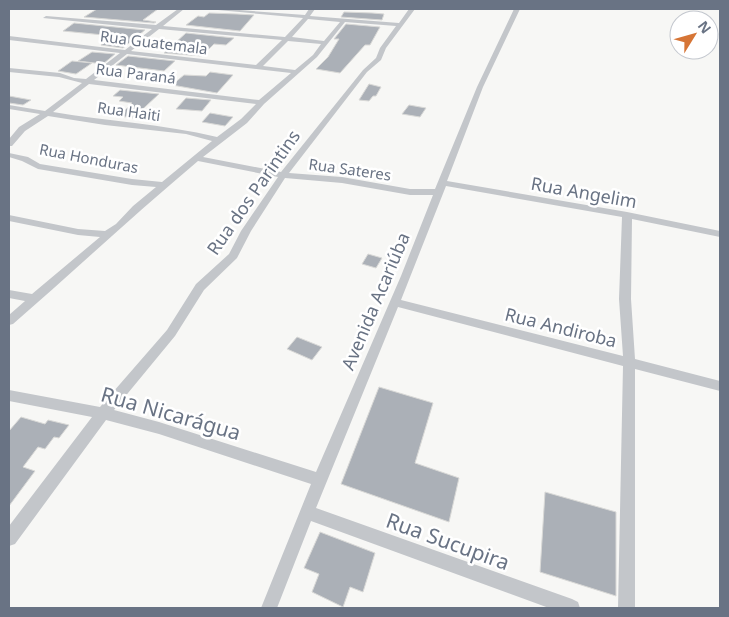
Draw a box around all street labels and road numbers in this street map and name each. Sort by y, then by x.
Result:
street label: Rua Guatemala [99,25,209,59]
street label: Rua Paraná [95,58,177,88]
street label: Rua Haiti [96,97,162,125]
street label: Rua dos Parintins [201,125,305,259]
street label: Rua Honduras [38,139,140,177]
street label: Rua Sateres [308,153,392,185]
street label: Rua Angelim [529,171,639,213]
street label: Avenida Acariúba [335,229,415,373]
street label: Rua Andiroba [503,301,619,353]
street label: Rua Nicarágua [98,380,244,446]
street label: Rua Sucupira [382,506,514,576]

